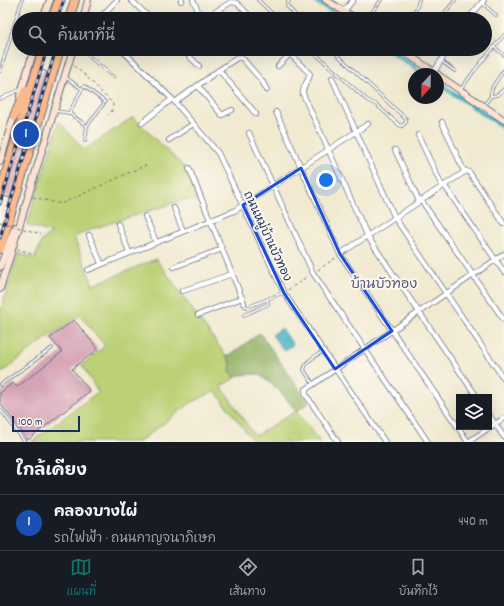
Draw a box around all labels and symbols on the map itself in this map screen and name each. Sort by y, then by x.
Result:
north arrow [408,68,444,104]
pin: 1 [13,119,39,149]
your location [316,170,336,190]
street label: ถนนหมู่บ้านบัวทอง [238,188,296,285]
district label: บ้านบัวทอง [351,275,417,295]
scale bar [12,414,80,433]

